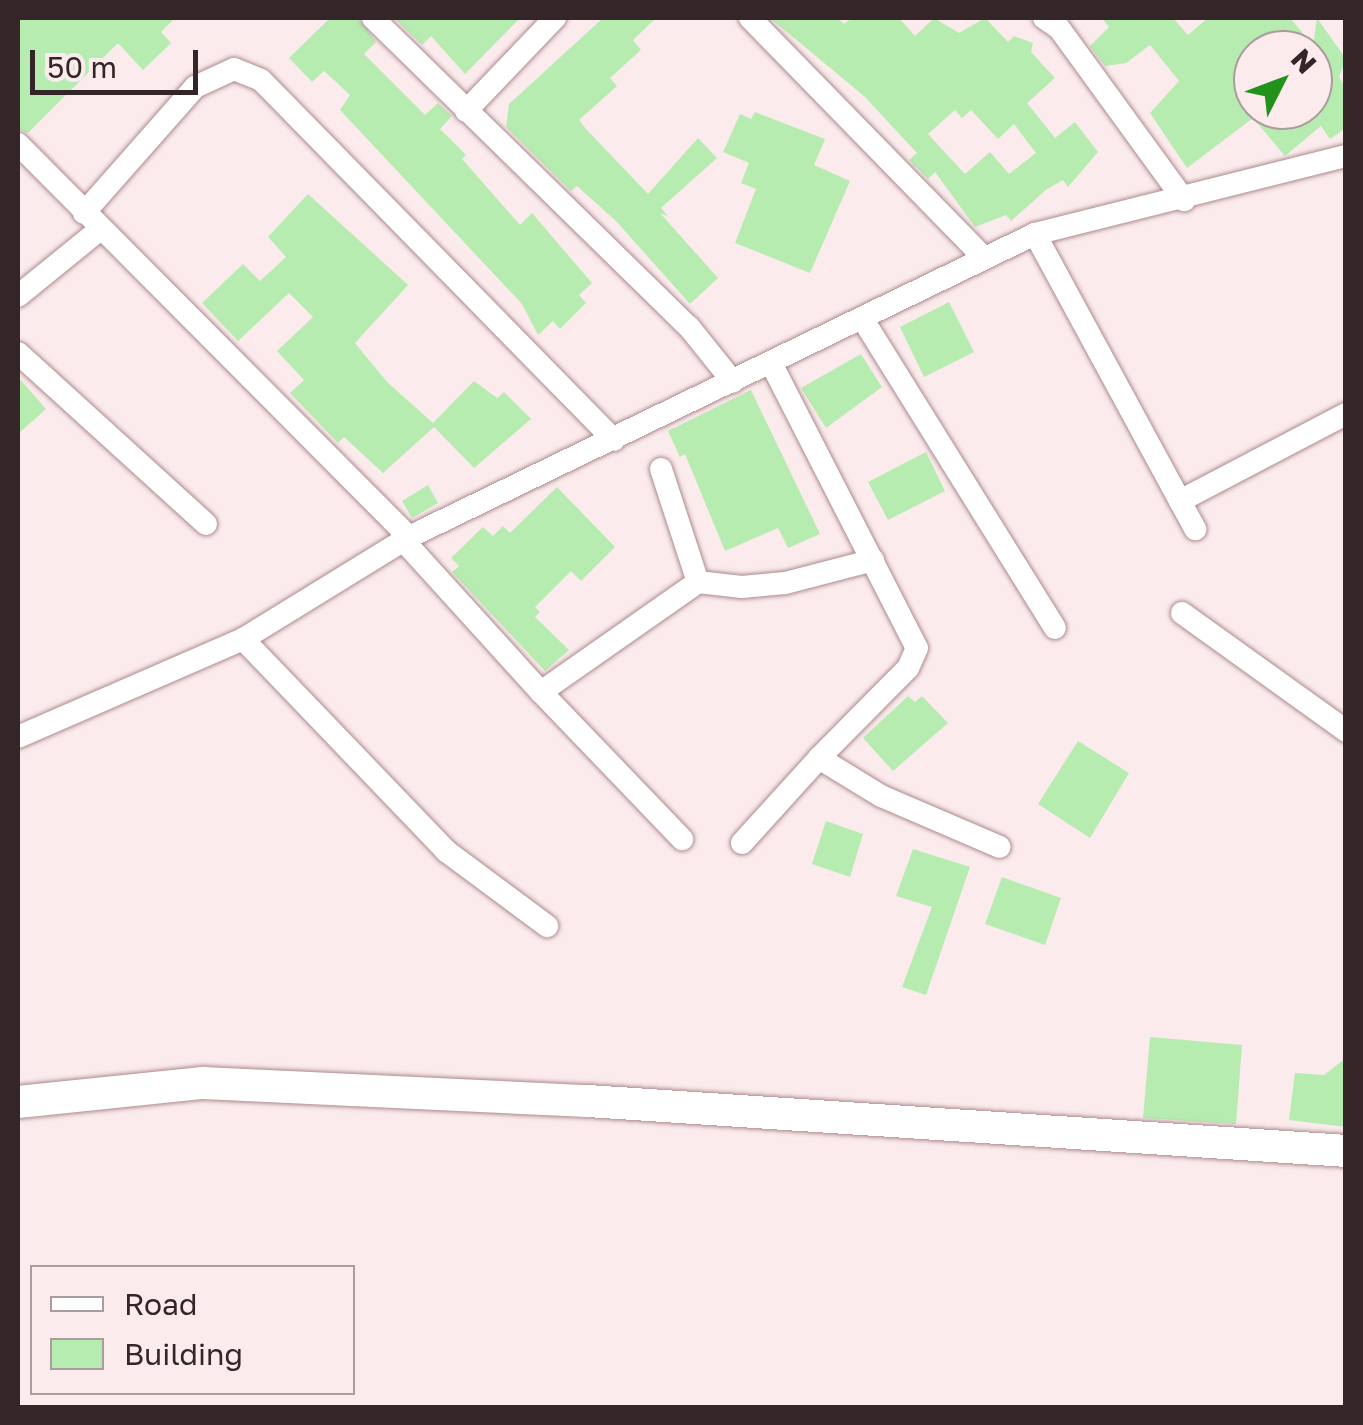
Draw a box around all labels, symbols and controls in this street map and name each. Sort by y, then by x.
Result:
scale bar [35,30,202,92]
north arrow [1233,30,1333,130]
text: N [1285,42,1324,80]
text: 50 m [47,49,117,85]
legend [30,1265,355,1395]
text: Road [124,1286,198,1322]
text: Building [124,1336,243,1372]

